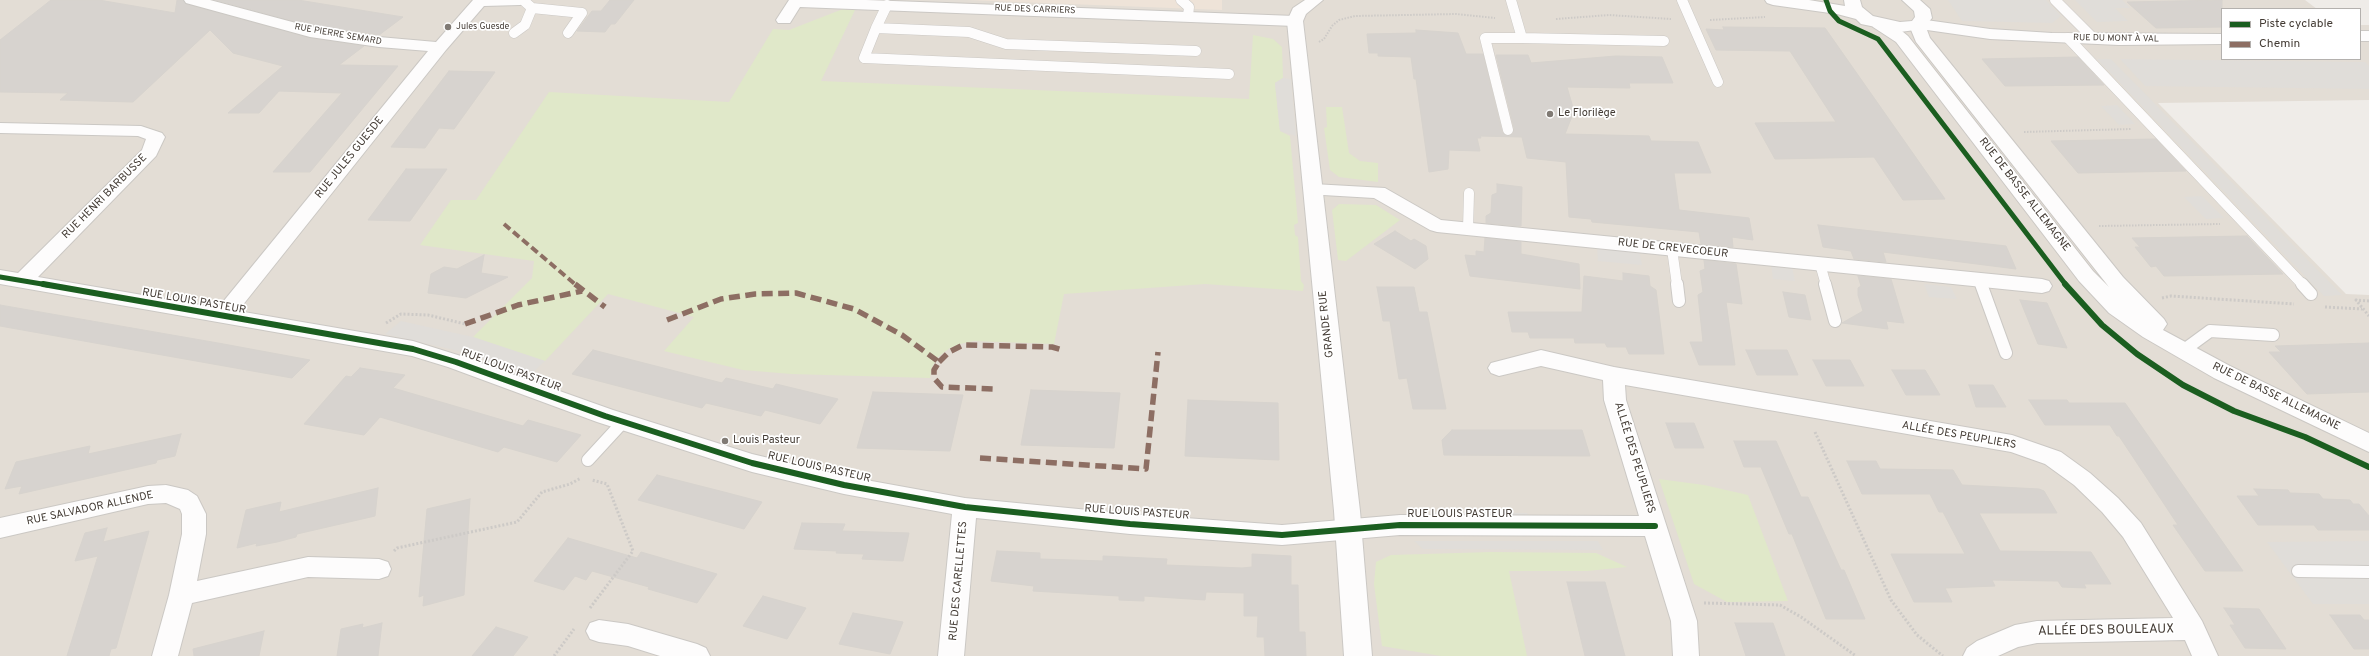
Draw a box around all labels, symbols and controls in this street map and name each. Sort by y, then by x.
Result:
street label: RUE DES CARRIERS [994,3,1076,17]
legend [2221,8,2361,60]
text: Piste cyclable [2259,16,2333,32]
street label: RUE PIERRE SEMARD [294,22,382,48]
marker: Jules Guesde [443,22,453,32]
place label: Jules Guesde [456,22,509,32]
street label: RUE DU MONT À VAL [2073,33,2159,45]
text: Chemin [2259,36,2300,52]
place label: Le Florilège [1558,107,1616,121]
marker: Le Florilège [1545,109,1555,119]
street label: RUE JULES GUESDE [313,114,387,202]
street label: RUE DE BASSE ALLEMAGNE [1976,136,2072,254]
street label: RUE HENRI BARBUSSE [60,152,150,242]
street label: RUE DE CREVECOEUR [1617,237,1729,261]
street label: RUE LOUIS PASTEUR [141,286,247,318]
street label: GRANDE RUE [1317,290,1337,358]
street label: RUE LOUIS PASTEUR [459,347,563,395]
street label: RUE DE BASSE ALLEMAGNE [2210,360,2342,434]
street label: ALLÉE DES PEUPLIERS [1611,401,1657,515]
street label: ALLÉE DES PEUPLIERS [1901,419,2017,453]
place label: Louis Pasteur [733,434,800,448]
marker: Louis Pasteur [720,436,730,446]
street label: RUE LOUIS PASTEUR [766,450,872,486]
street label: RUE SALVADOR ALLENDE [25,489,155,529]
street label: RUE LOUIS PASTEUR [1084,503,1190,523]
street label: RUE LOUIS PASTEUR [1407,508,1513,522]
street label: RUE DES CARELLETTES [947,521,971,641]
street label: ALLÉE DES BOULEAUX [2038,622,2174,640]

